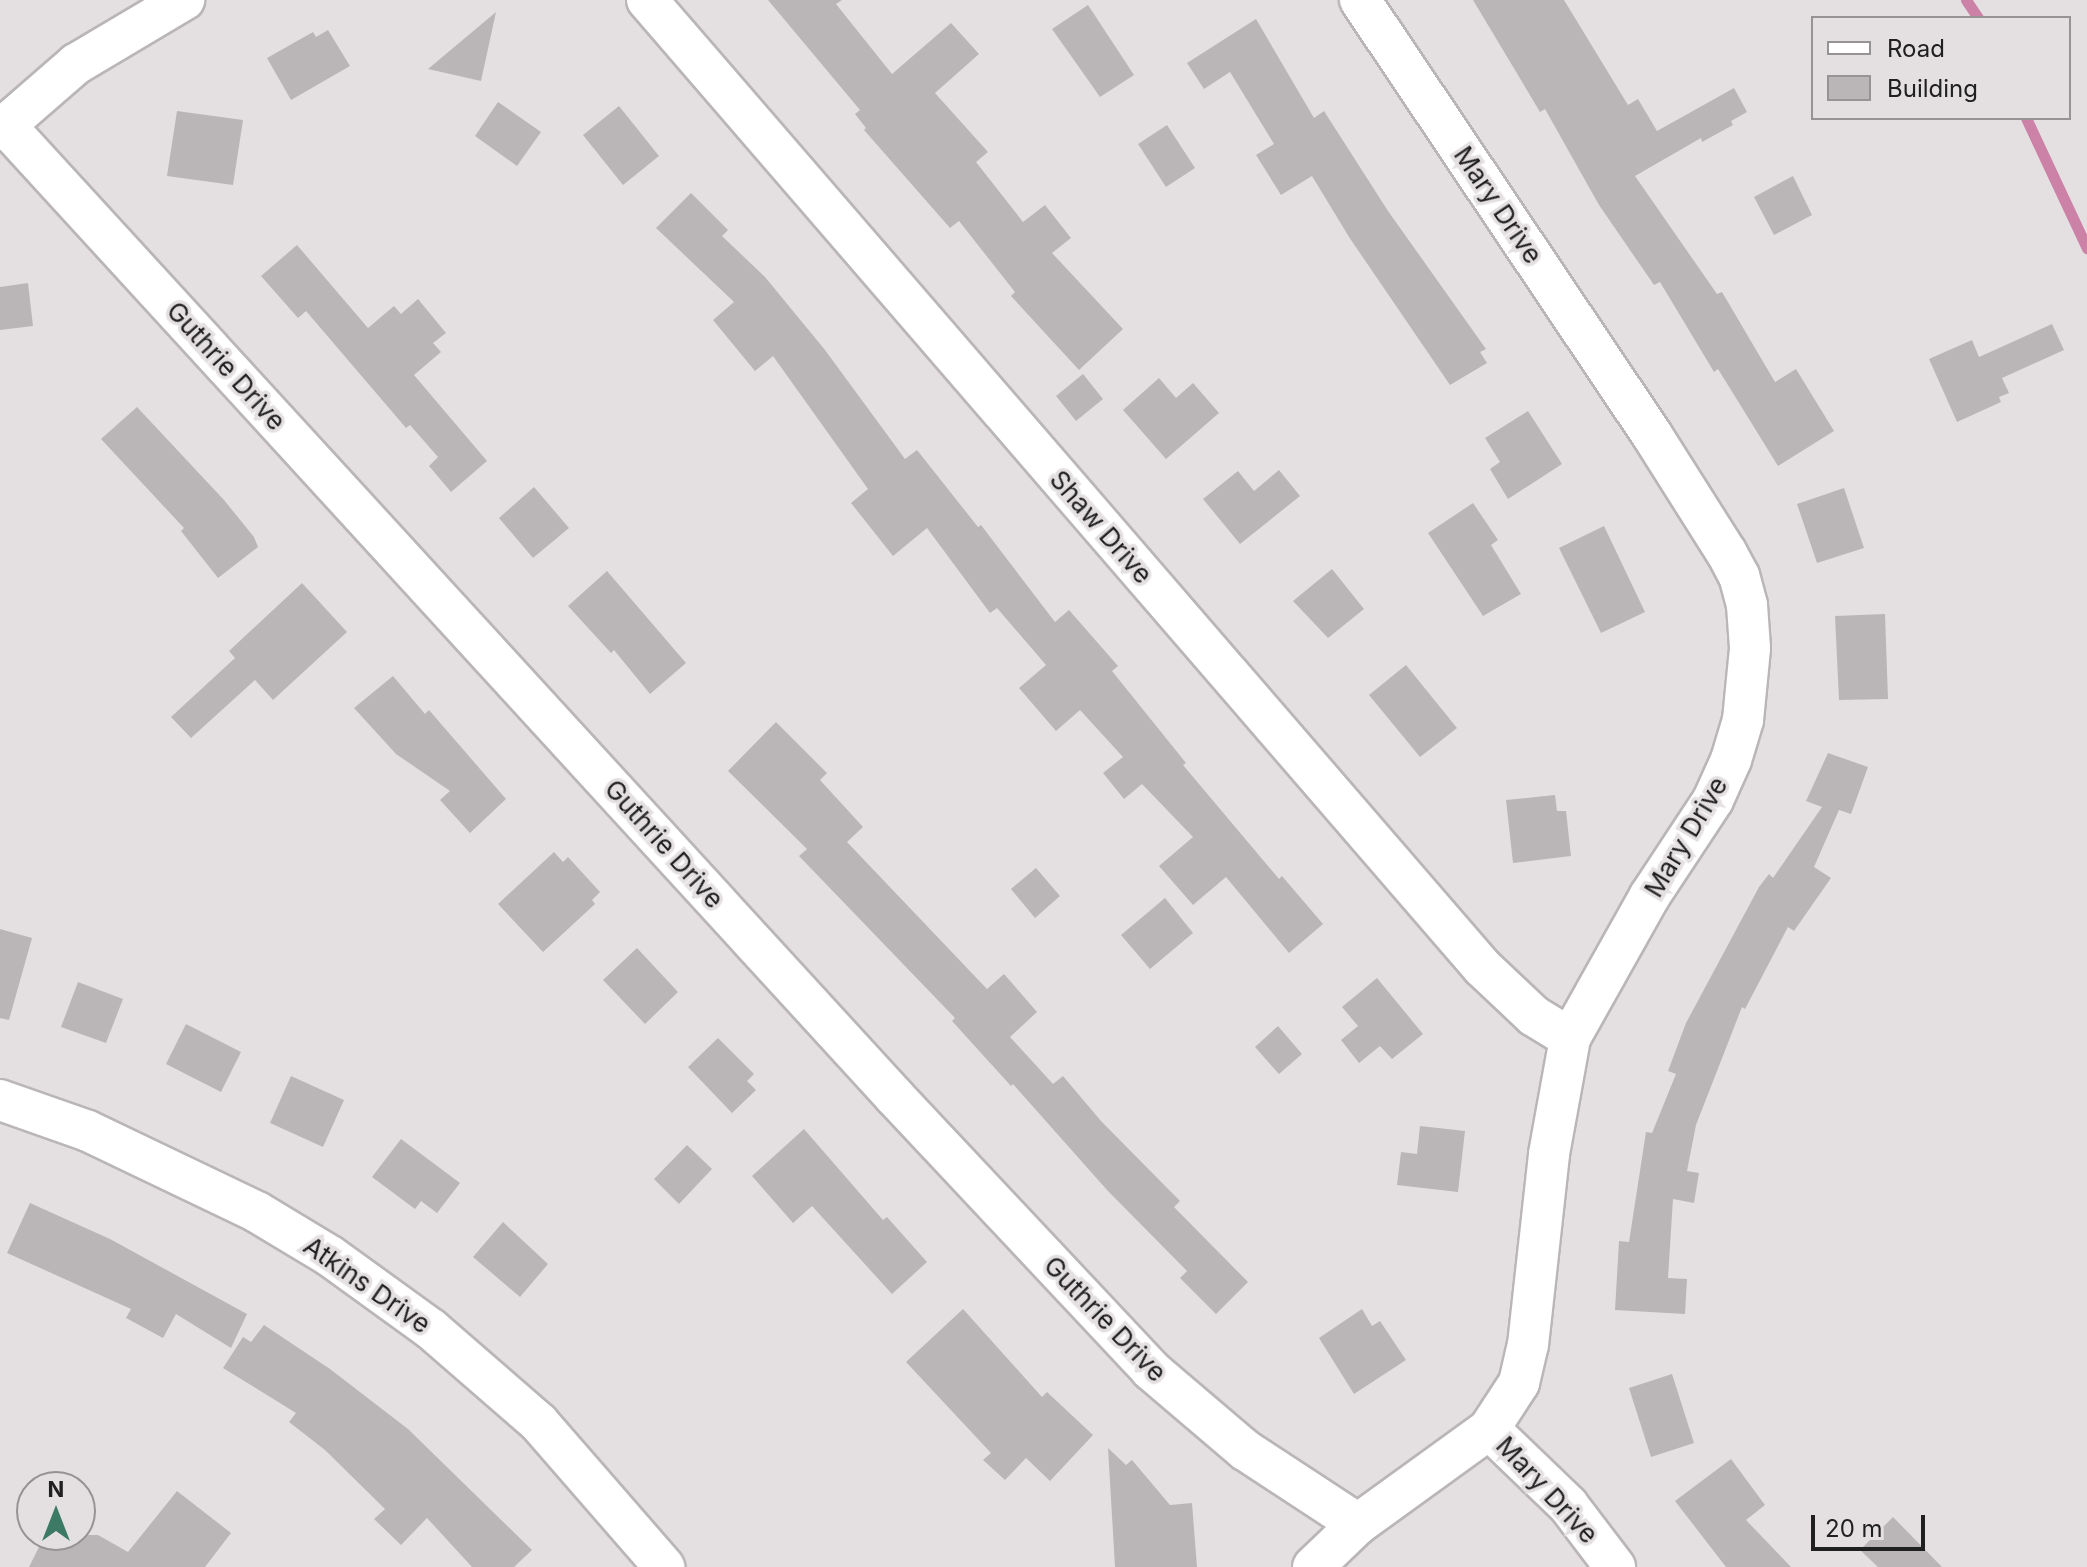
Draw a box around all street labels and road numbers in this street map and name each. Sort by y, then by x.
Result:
street label: Mary Drive [1447,140,1549,270]
street label: Guthrie Drive [160,295,292,437]
street label: Shaw Drive [1043,464,1159,590]
street label: Mary Drive [1638,771,1734,903]
street label: Guthrie Drive [598,773,730,915]
street label: Atkins Drive [298,1230,436,1340]
street label: Guthrie Drive [1037,1250,1173,1388]
street label: Mary Drive [1490,1430,1604,1550]

